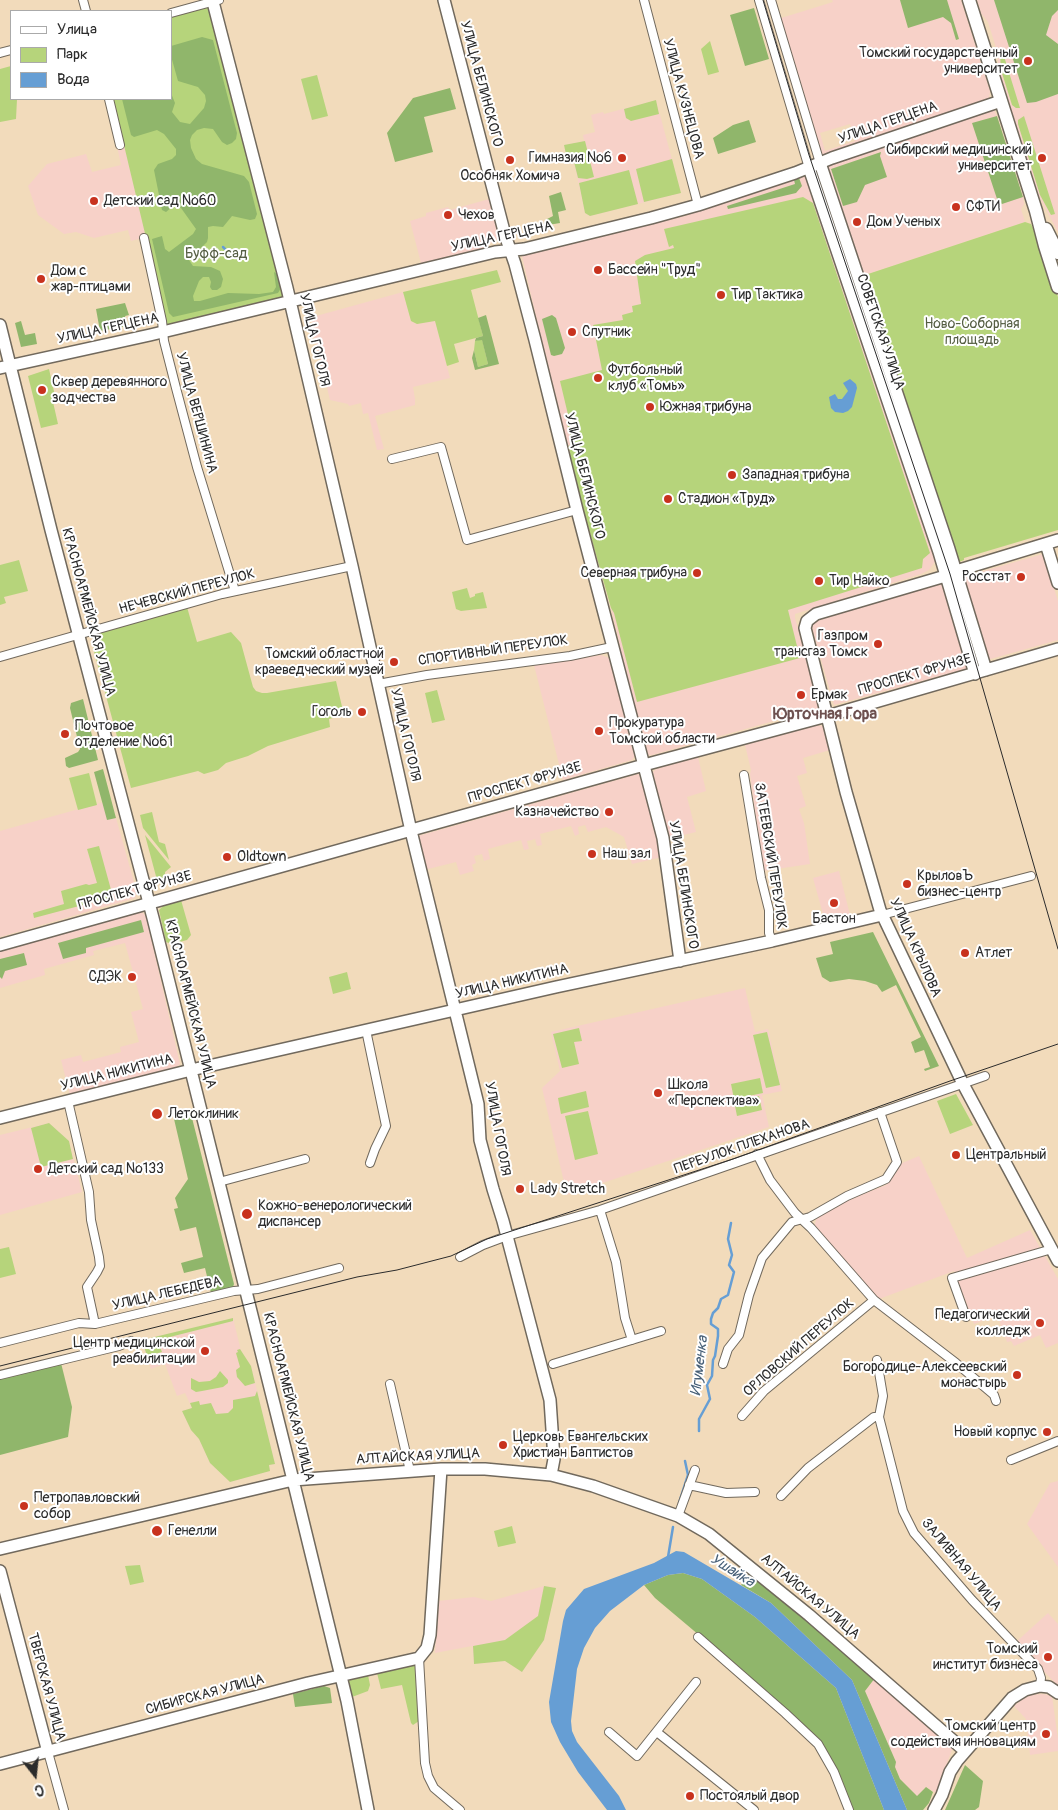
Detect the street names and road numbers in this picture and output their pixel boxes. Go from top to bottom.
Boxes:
street label: УЛИЦА БЕЛИНСКОГО [456,19,506,149]
street label: УЛИЦА КУЗНЕЦОВА [659,37,707,161]
street label: УЛИЦА ГЕРЦЕНА [836,98,940,148]
street label: УЛИЦА ГЕРЦЕНА [450,218,554,256]
street label: СОВЕТСКАЯ УЛИЦА [852,272,908,392]
street label: УЛИЦА ГОГОЛЯ [295,292,333,388]
street label: УЛИЦА ГЕРЦЕНА [56,310,160,348]
street label: УЛИЦА ВЕРШИНИНА [172,351,220,475]
street label: УЛИЦА БЕЛИНСКОГО [560,411,608,541]
street label: КРАСНОАРМЕЙСКАЯ УЛИЦА [57,526,119,698]
street label: НЕЧЕВСКИЙ ПЕРЕУЛОК [117,566,257,618]
street label: СПОРТИВНЫЙ ПЕРЕУЛОК [417,632,569,670]
street label: ПРОСПЕКТ ФРУНЗЕ [857,651,973,699]
street label: УЛИЦА ГОГОЛЯ [386,687,424,783]
street label: ПРОСПЕКТ ФРУНЗЕ [467,759,583,807]
street label: ЗАТЕЕВСКИЙ ПЕРЕУЛОК [750,782,790,930]
street label: УЛИЦА БЕЛИНСКОГО [665,820,701,950]
street label: ПРОСПЕКТ ФРУНЗЕ [76,868,194,914]
street label: УЛИЦА КРЫЛОВА [886,896,944,1000]
street label: КРАСНОАРМЕЙСКАЯ УЛИЦА [161,918,219,1090]
street label: УЛИЦА НИКИТИНА [454,961,570,1003]
street label: УЛИЦА НИКИТИНА [59,1051,175,1095]
street label: УЛИЦА ГОГОЛЯ [480,1081,514,1177]
street label: ПЕРЕУЛОК ПЛЕХАНОВА [672,1116,812,1178]
street label: УЛИЦА ЛЕБЕДЕВА [111,1273,223,1315]
street label: ОРЛОВСКИЙ ПЕРЕУЛОК [740,1295,858,1401]
street label: КРАСНОАРМЕЙСКАЯ УЛИЦА [259,1311,317,1483]
street label: АЛТАЙСКАЯ УЛИЦА [356,1445,480,1469]
street label: ЗАЛИВНАЯ УЛИЦА [917,1515,1005,1615]
street label: АЛТАЙСКАЯ УЛИЦА [757,1551,863,1643]
street label: ТВЕРСКАЯ УЛИЦА [24,1631,68,1743]
street label: СИБИРСКАЯ УЛИЦА [144,1671,266,1719]

